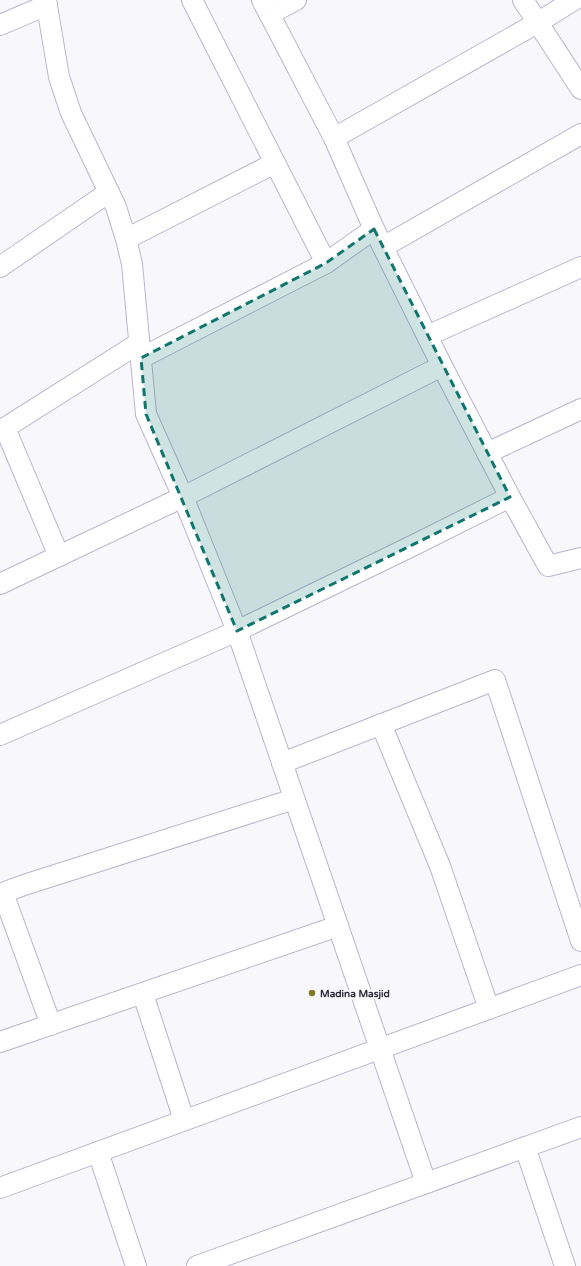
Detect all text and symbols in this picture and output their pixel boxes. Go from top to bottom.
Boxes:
marker: Madina Masjid [307,988,317,998]
place label: Madina Masjid [320,988,390,1000]

